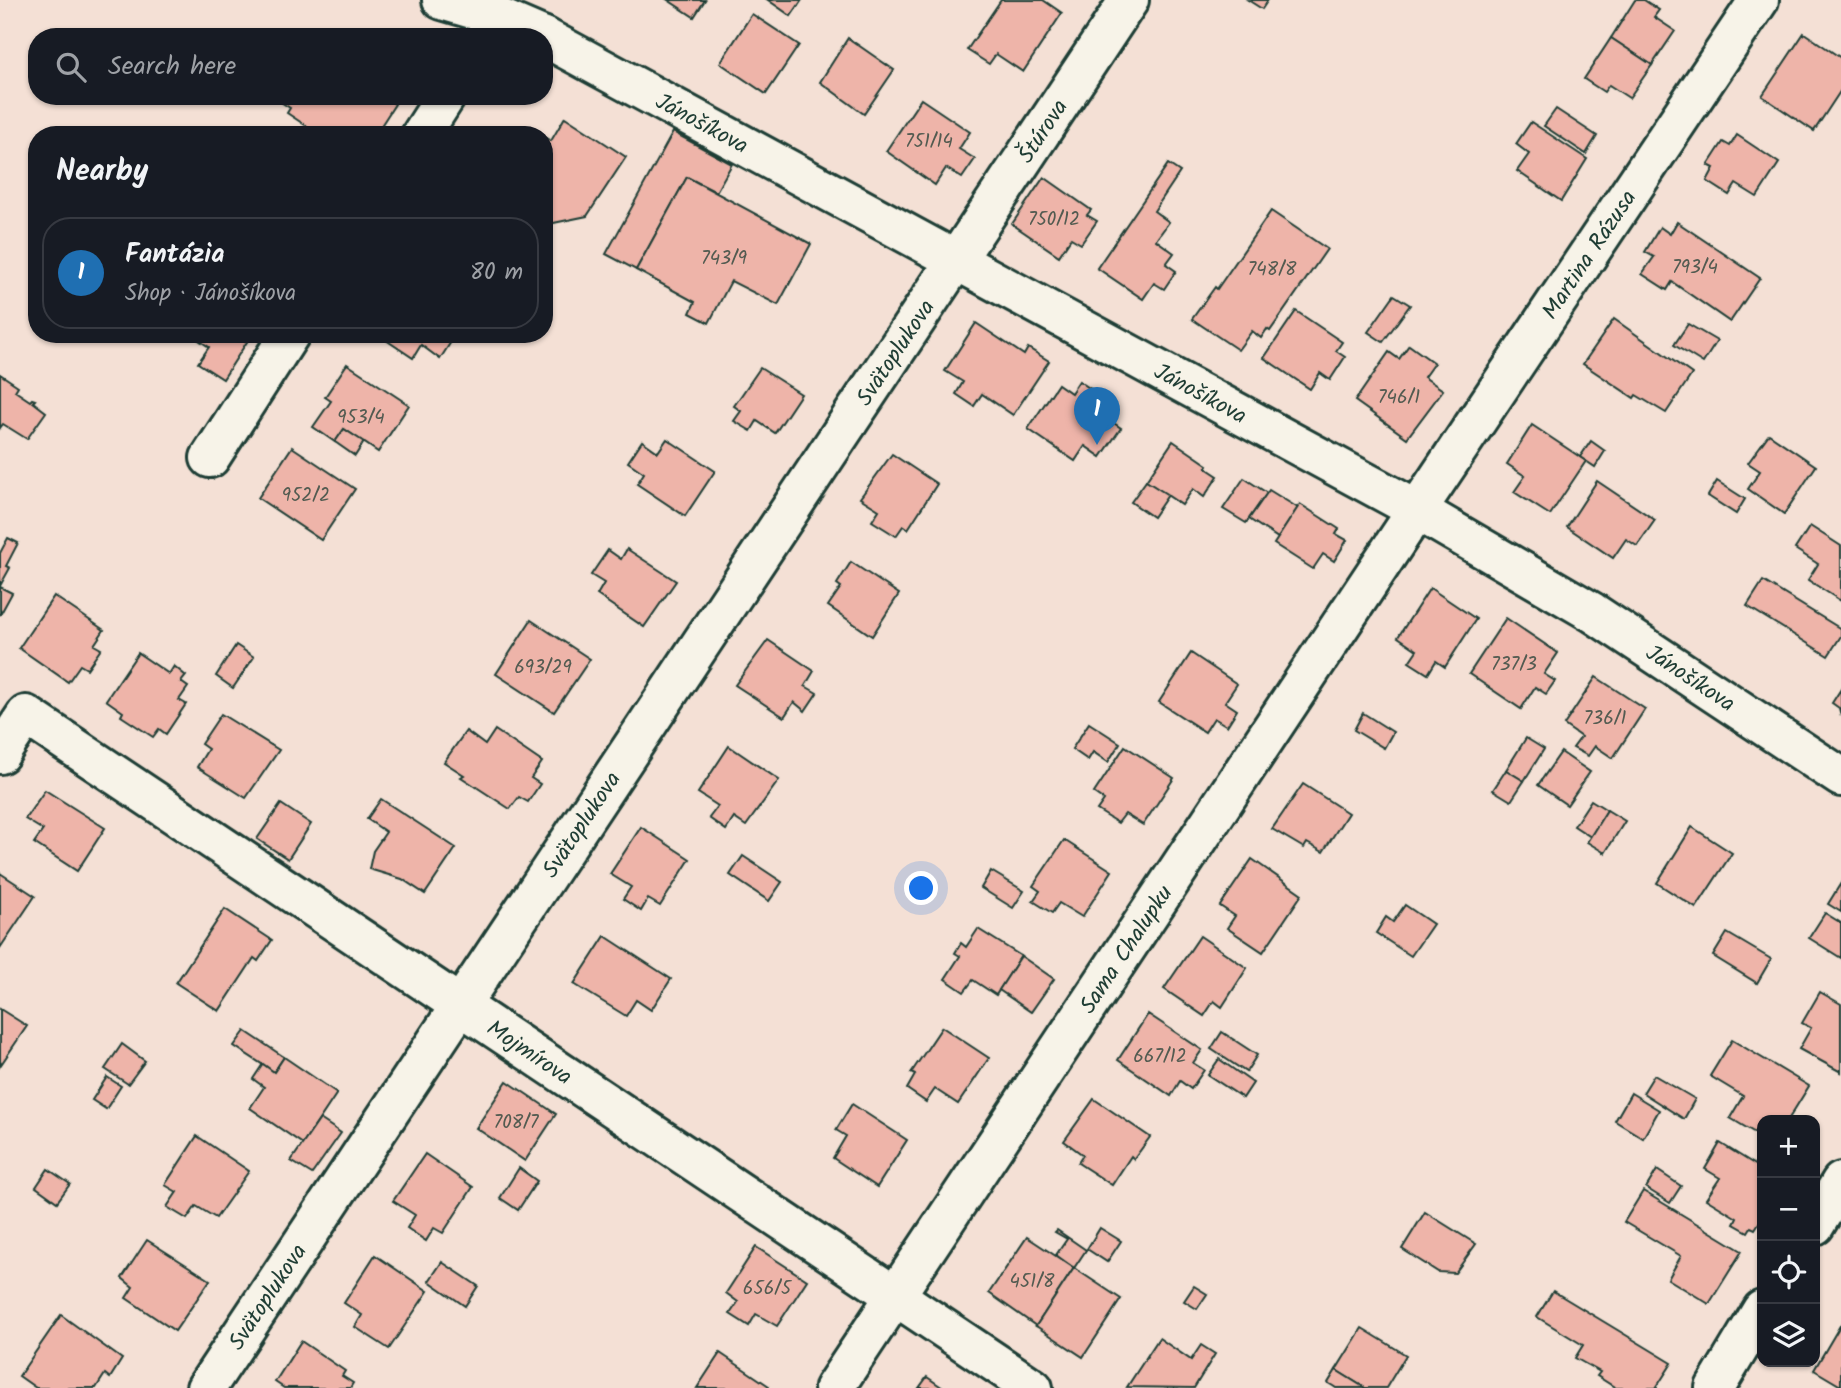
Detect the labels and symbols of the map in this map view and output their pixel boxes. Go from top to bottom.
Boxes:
street label: Jánošíkova [648,85,754,164]
street label: Štúrova [1009,92,1078,171]
house number: 751/14 [905,127,953,157]
street label: Martina Rázusa [1534,183,1647,327]
house number: 750/12 [1028,205,1080,235]
house number: 743/9 [701,244,747,274]
house number: 793/4 [1672,253,1718,283]
house number: 748/8 [1248,255,1297,285]
street label: Svätoplukova [848,293,945,414]
street label: Jánošíkova [1147,355,1253,435]
house number: 746/1 [1378,383,1420,413]
pin: 1 [1074,387,1120,445]
house number: 953/4 [337,403,385,433]
house number: 952/2 [282,481,330,511]
street label: Jánošíkova [1638,636,1742,722]
house number: 737/3 [1491,650,1537,680]
house number: 693/29 [514,653,572,683]
house number: 736/1 [1584,704,1626,734]
street label: Svätoplukova [534,765,631,886]
your location [904,871,938,905]
street label: Sama Chalupku [1071,879,1183,1022]
street label: Mojmírova [479,1012,579,1095]
house number: 667/12 [1133,1042,1187,1072]
house number: 708/7 [493,1108,540,1138]
street label: Svätoplukova [220,1237,317,1358]
house number: 451/8 [1010,1267,1055,1297]
house number: 656/5 [743,1274,793,1304]

